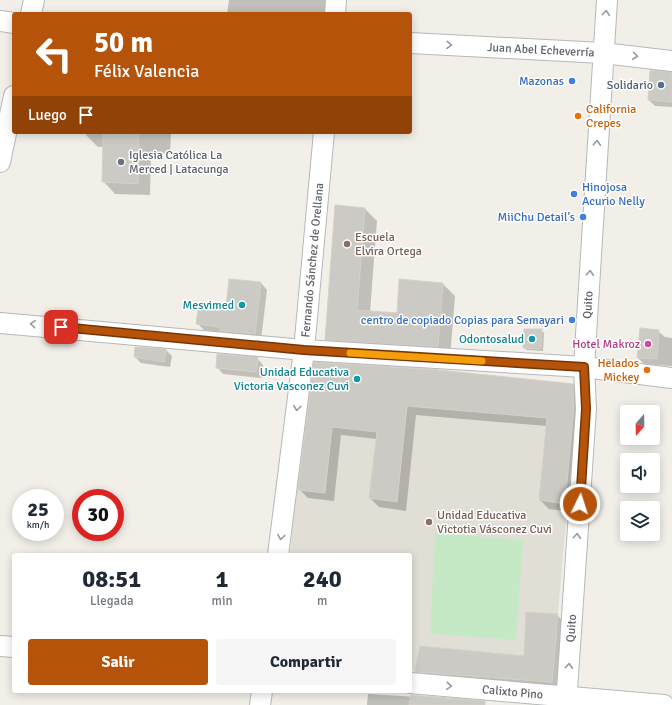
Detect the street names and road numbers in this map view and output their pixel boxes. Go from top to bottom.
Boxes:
street label: Juan Abel Echeverría [487,40,595,61]
street label: Fernando Sánchez de Orellana [298,182,327,338]
street label: Quito [580,290,597,319]
street label: Quito [563,614,580,643]
street label: Calixto Pino [481,682,544,703]

